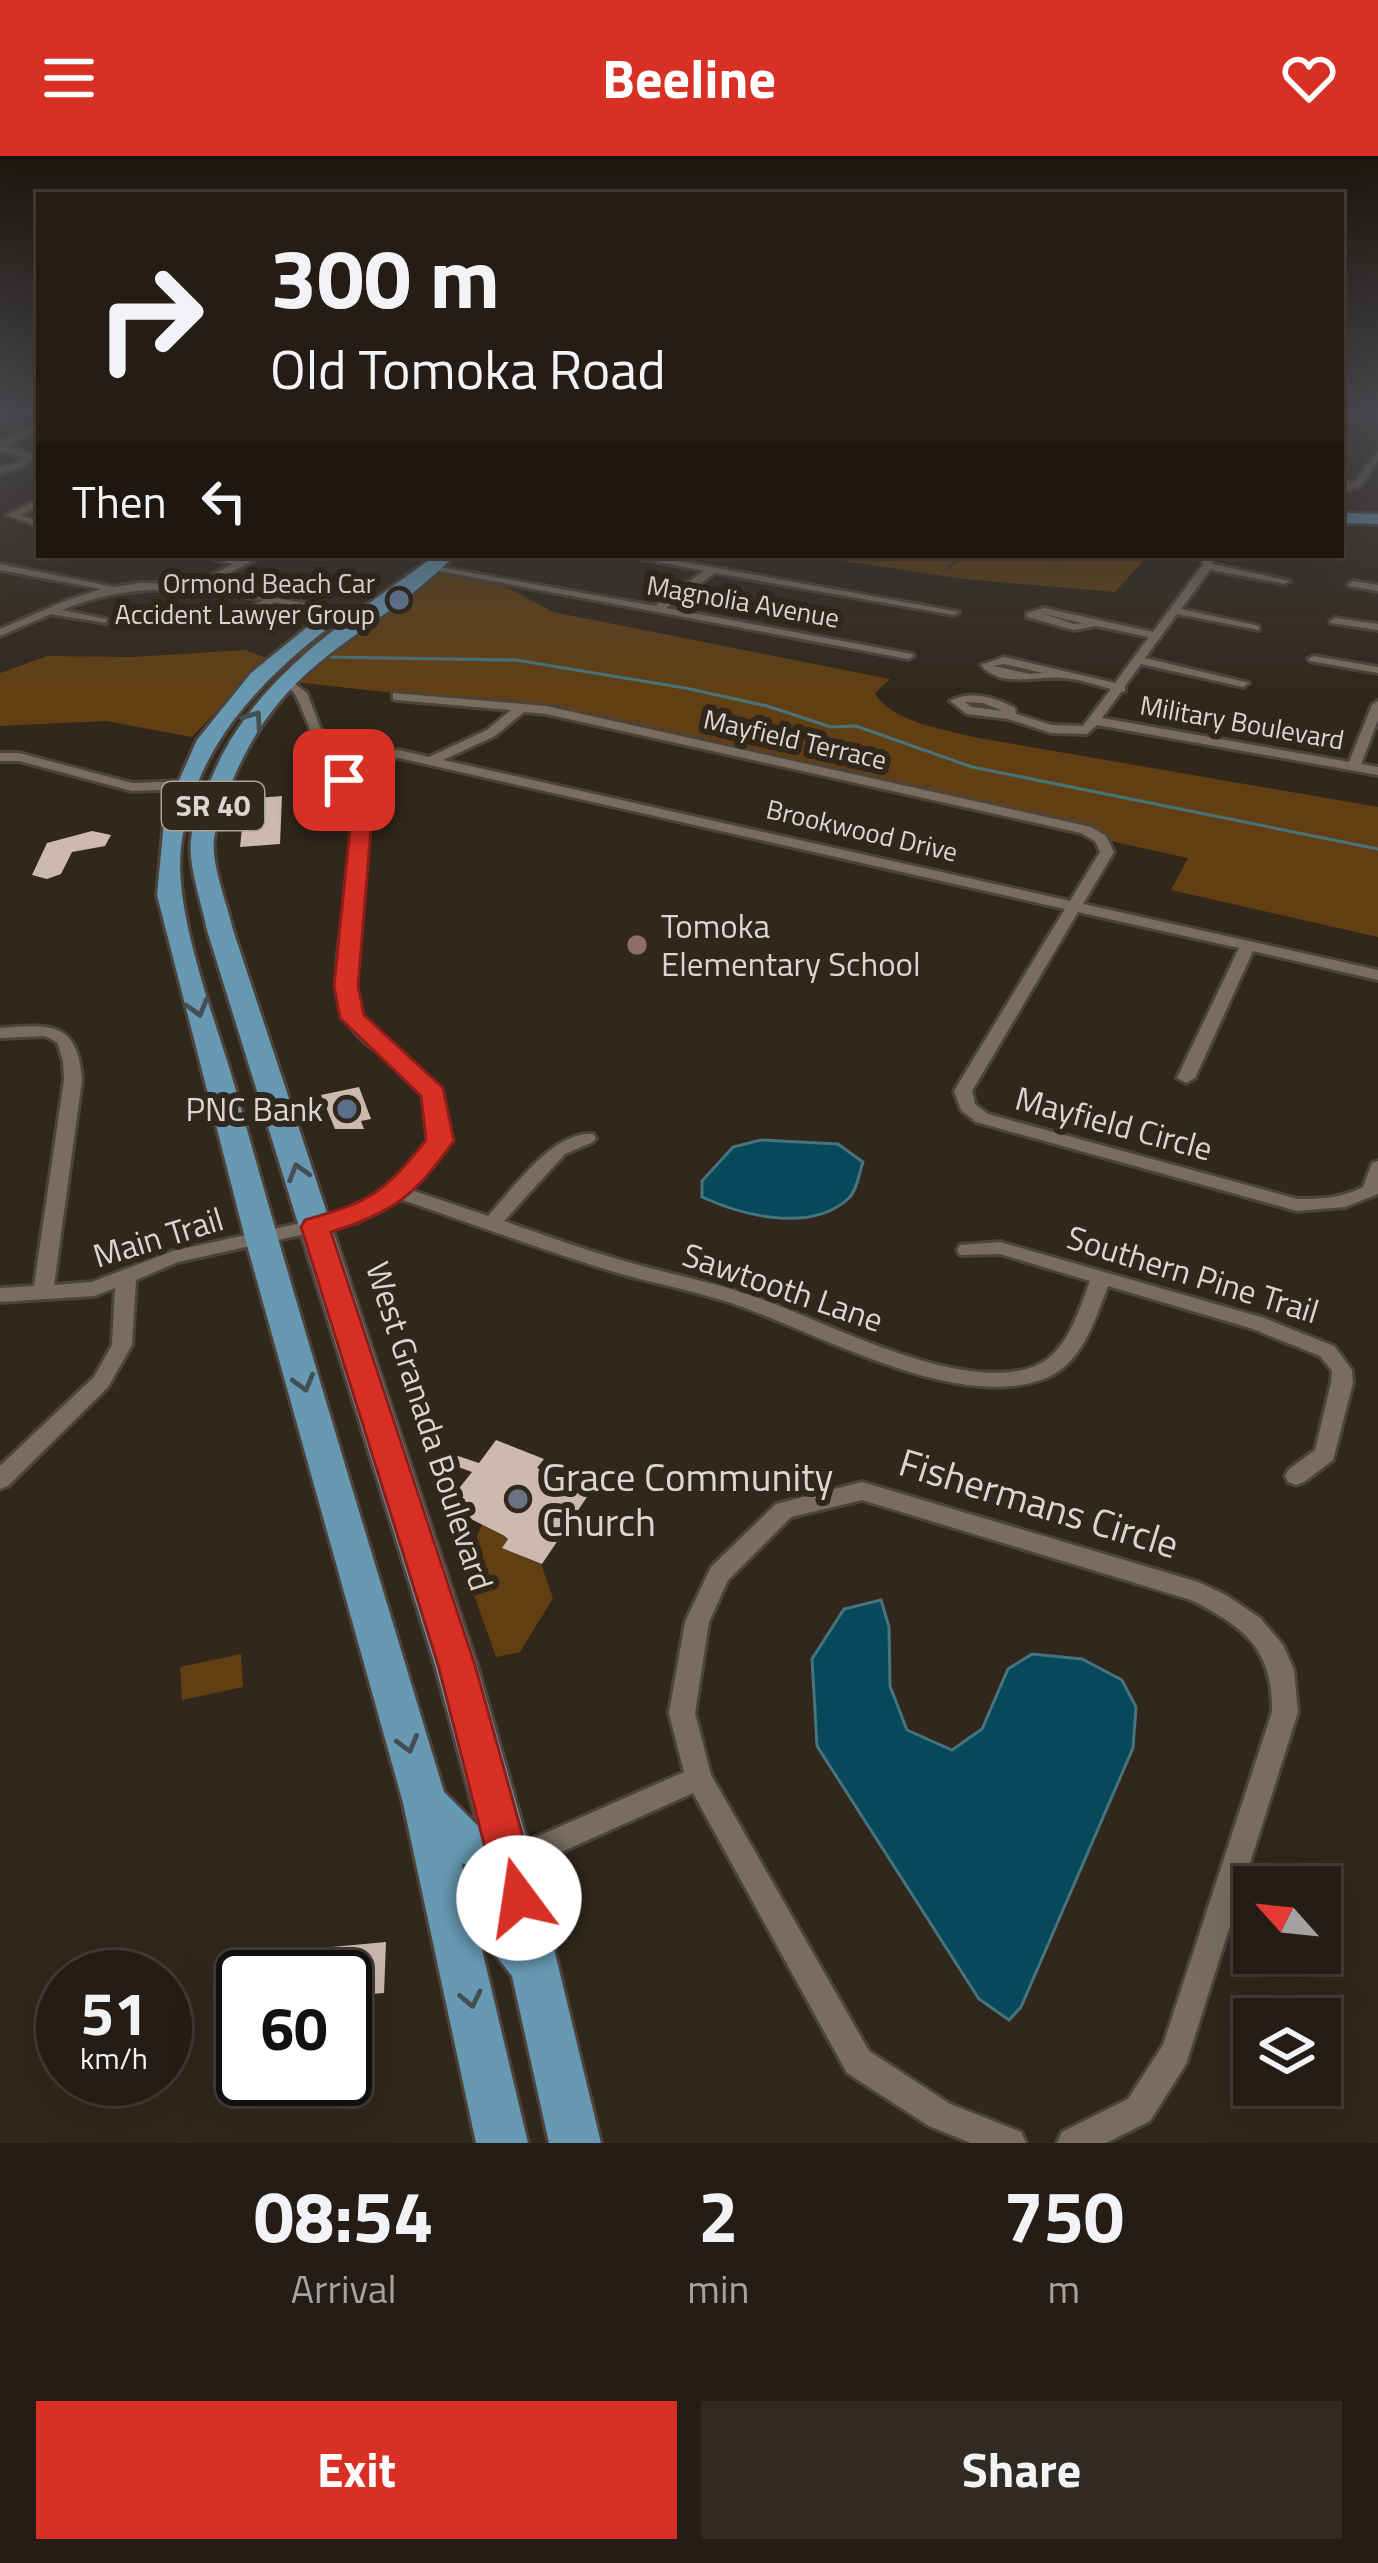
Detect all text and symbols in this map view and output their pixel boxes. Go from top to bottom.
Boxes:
text: Beeline [602,37,776,119]
icon: menu [36,45,102,111]
icon: heart [1276,45,1342,111]
text: 300 m [270,213,500,341]
icon: right [72,240,228,396]
text: Old Tomoka Road [270,328,666,410]
text: Then [72,467,167,535]
icon: left [191,468,257,534]
place label: Ormond Beach Car Accident Lawyer Group [115,562,375,634]
street label: Magnolia Avenue [644,563,843,638]
marker: Ormond Beach Car Accident Lawyer Group [386,587,412,613]
street label: Military Boulevard [1137,683,1348,760]
street label: Mayfield Terrace [700,698,891,780]
one-way arrow [240,710,262,732]
pin [293,729,395,831]
icon: arrive [311,747,377,813]
road number: SR 40 [162,782,264,830]
street label: Brookwood Drive [763,788,962,871]
place label: Tomoka Elementary School [661,901,921,989]
marker: Tomoka Elementary School [624,932,650,958]
one-way arrow [183,997,208,1018]
street label: Mayfield Circle [1010,1073,1218,1173]
place label: PNC Bank [186,1084,323,1134]
marker: PNC Bank [334,1096,360,1122]
one-way arrow [287,1162,312,1183]
street label: Main Trail [87,1194,229,1280]
street label: Southern Pine Trail [1061,1212,1325,1336]
street label: Sawtooth Lane [676,1229,890,1345]
street label: West Granada Boulevard [353,1255,507,1597]
one-way arrow [290,1372,315,1393]
street label: Fishermans Circle [892,1432,1186,1573]
place label: Grace Community Church [542,1447,833,1551]
marker: Grace Community Church [505,1486,531,1512]
one-way arrow [394,1733,419,1754]
position arrow [456,1835,582,1961]
north arrow [1233,1866,1341,1974]
map controls [1233,1866,1341,2106]
speed limit sign: 60 [216,1950,372,2106]
text: 51 [80,1967,148,2058]
one-way arrow [457,1988,482,2008]
button: layers [1233,1998,1341,2106]
text: km/h [80,2035,148,2081]
text: 08:54 [254,2160,434,2270]
text: 2 [698,2160,739,2270]
text: 750 [1003,2160,1124,2270]
text: Arrival [291,2259,397,2318]
text: min [687,2259,749,2318]
text: m [1047,2259,1080,2318]
button: Exit [36,2401,677,2539]
button: Share [701,2401,1342,2539]

